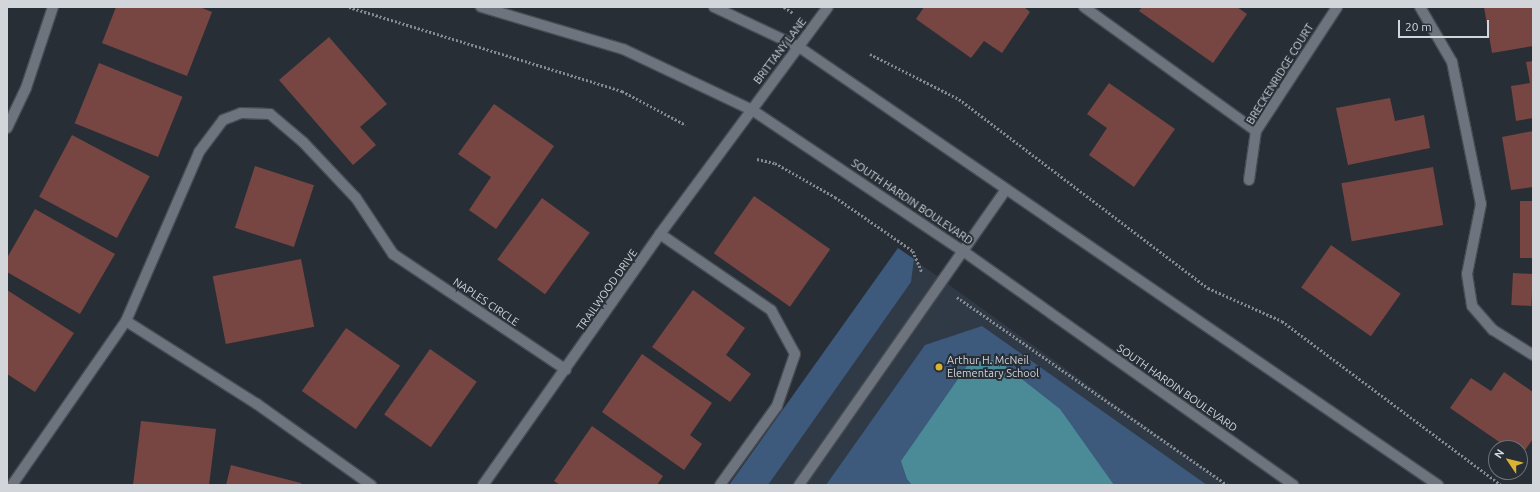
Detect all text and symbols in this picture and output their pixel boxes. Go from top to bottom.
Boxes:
scale bar [1400,12,1491,38]
street label: BRITTANY LANE [751,15,809,87]
text: 20 m [1405,20,1432,33]
street label: BRECKENRIDGE COURT [1244,21,1316,127]
street label: SOUTH HARDIN BOULEVARD [849,156,975,248]
street label: TRAILWOOD DRIVE [574,247,640,333]
street label: NAPLES CIRCLE [451,275,521,329]
street label: SOUTH HARDIN BOULEVARD [1114,341,1240,435]
place label: Arthur H. McNeil Elementary School [947,354,1039,380]
marker: Arthur H. McNeil Elementary School [934,362,944,372]
north arrow [1488,440,1528,480]
text: N [1492,447,1506,460]

